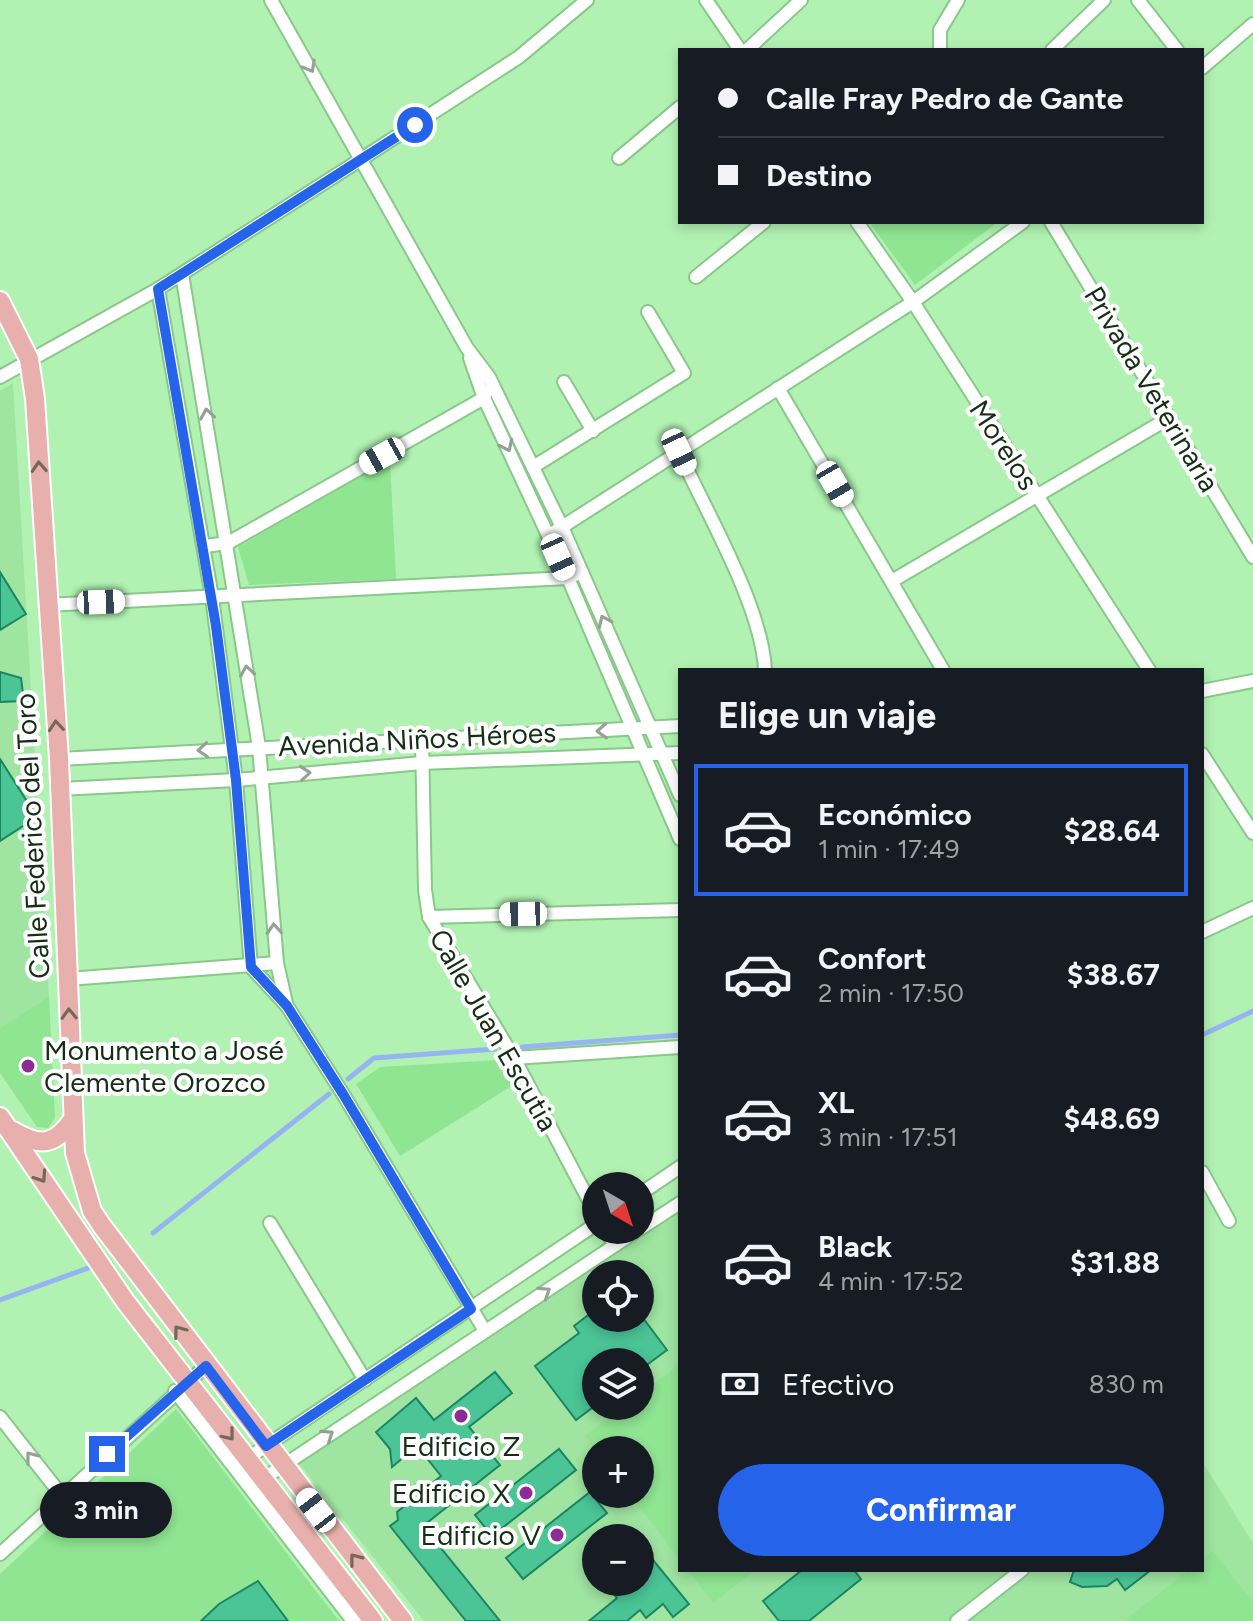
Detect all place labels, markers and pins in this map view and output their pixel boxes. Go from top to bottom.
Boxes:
place label: Monumento a José Clemente Orozco [44,1033,284,1099]
marker: Monumento a José Clemente Orozco [19,1057,37,1075]
marker: Edificio Z [452,1407,470,1425]
place label: Edificio Z [401,1429,521,1463]
place label: Edificio X [392,1476,510,1510]
marker: Edificio X [517,1484,535,1502]
place label: Edificio V [420,1518,542,1552]
marker: Edificio V [548,1526,566,1544]

